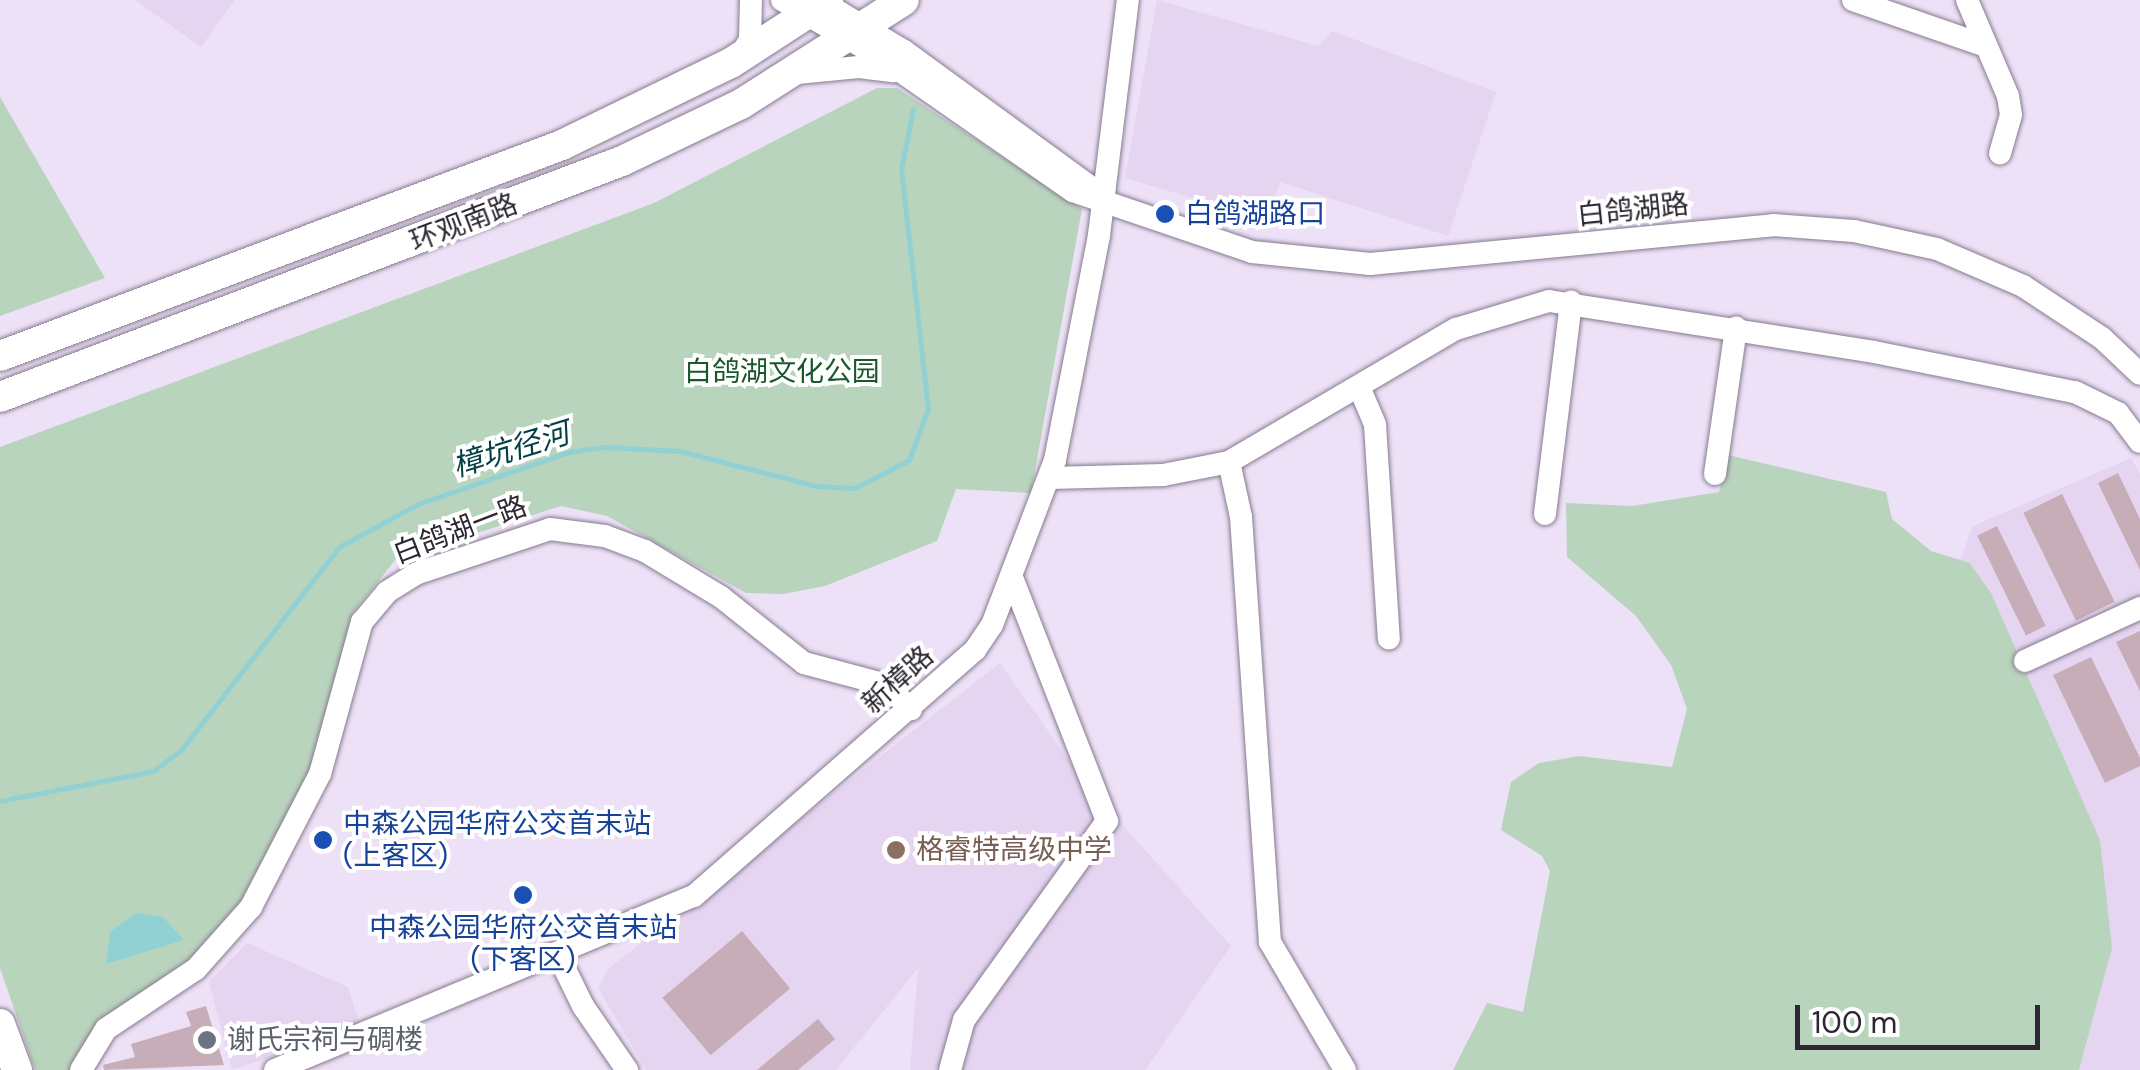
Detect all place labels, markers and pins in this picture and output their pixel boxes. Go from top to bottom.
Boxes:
place label: 白鸽湖路口 [1185,197,1325,231]
marker: 白鸽湖路口 [1154,203,1176,225]
place label: 中森公园华府公交首末站 (上客区) [343,807,651,873]
marker: 中森公园华府公交首末站 (上客区) [312,829,334,851]
place label: 格睿特高级中学 [916,833,1112,867]
marker: 格睿特高级中学 [885,839,907,861]
marker: 中森公园华府公交首末站 (下客区) [512,884,534,906]
place label: 中森公园华府公交首末站 (下客区) [369,911,677,977]
place label: 谢氏宗祠与碉楼 [227,1023,423,1057]
marker: 谢氏宗祠与碉楼 [196,1029,218,1051]

